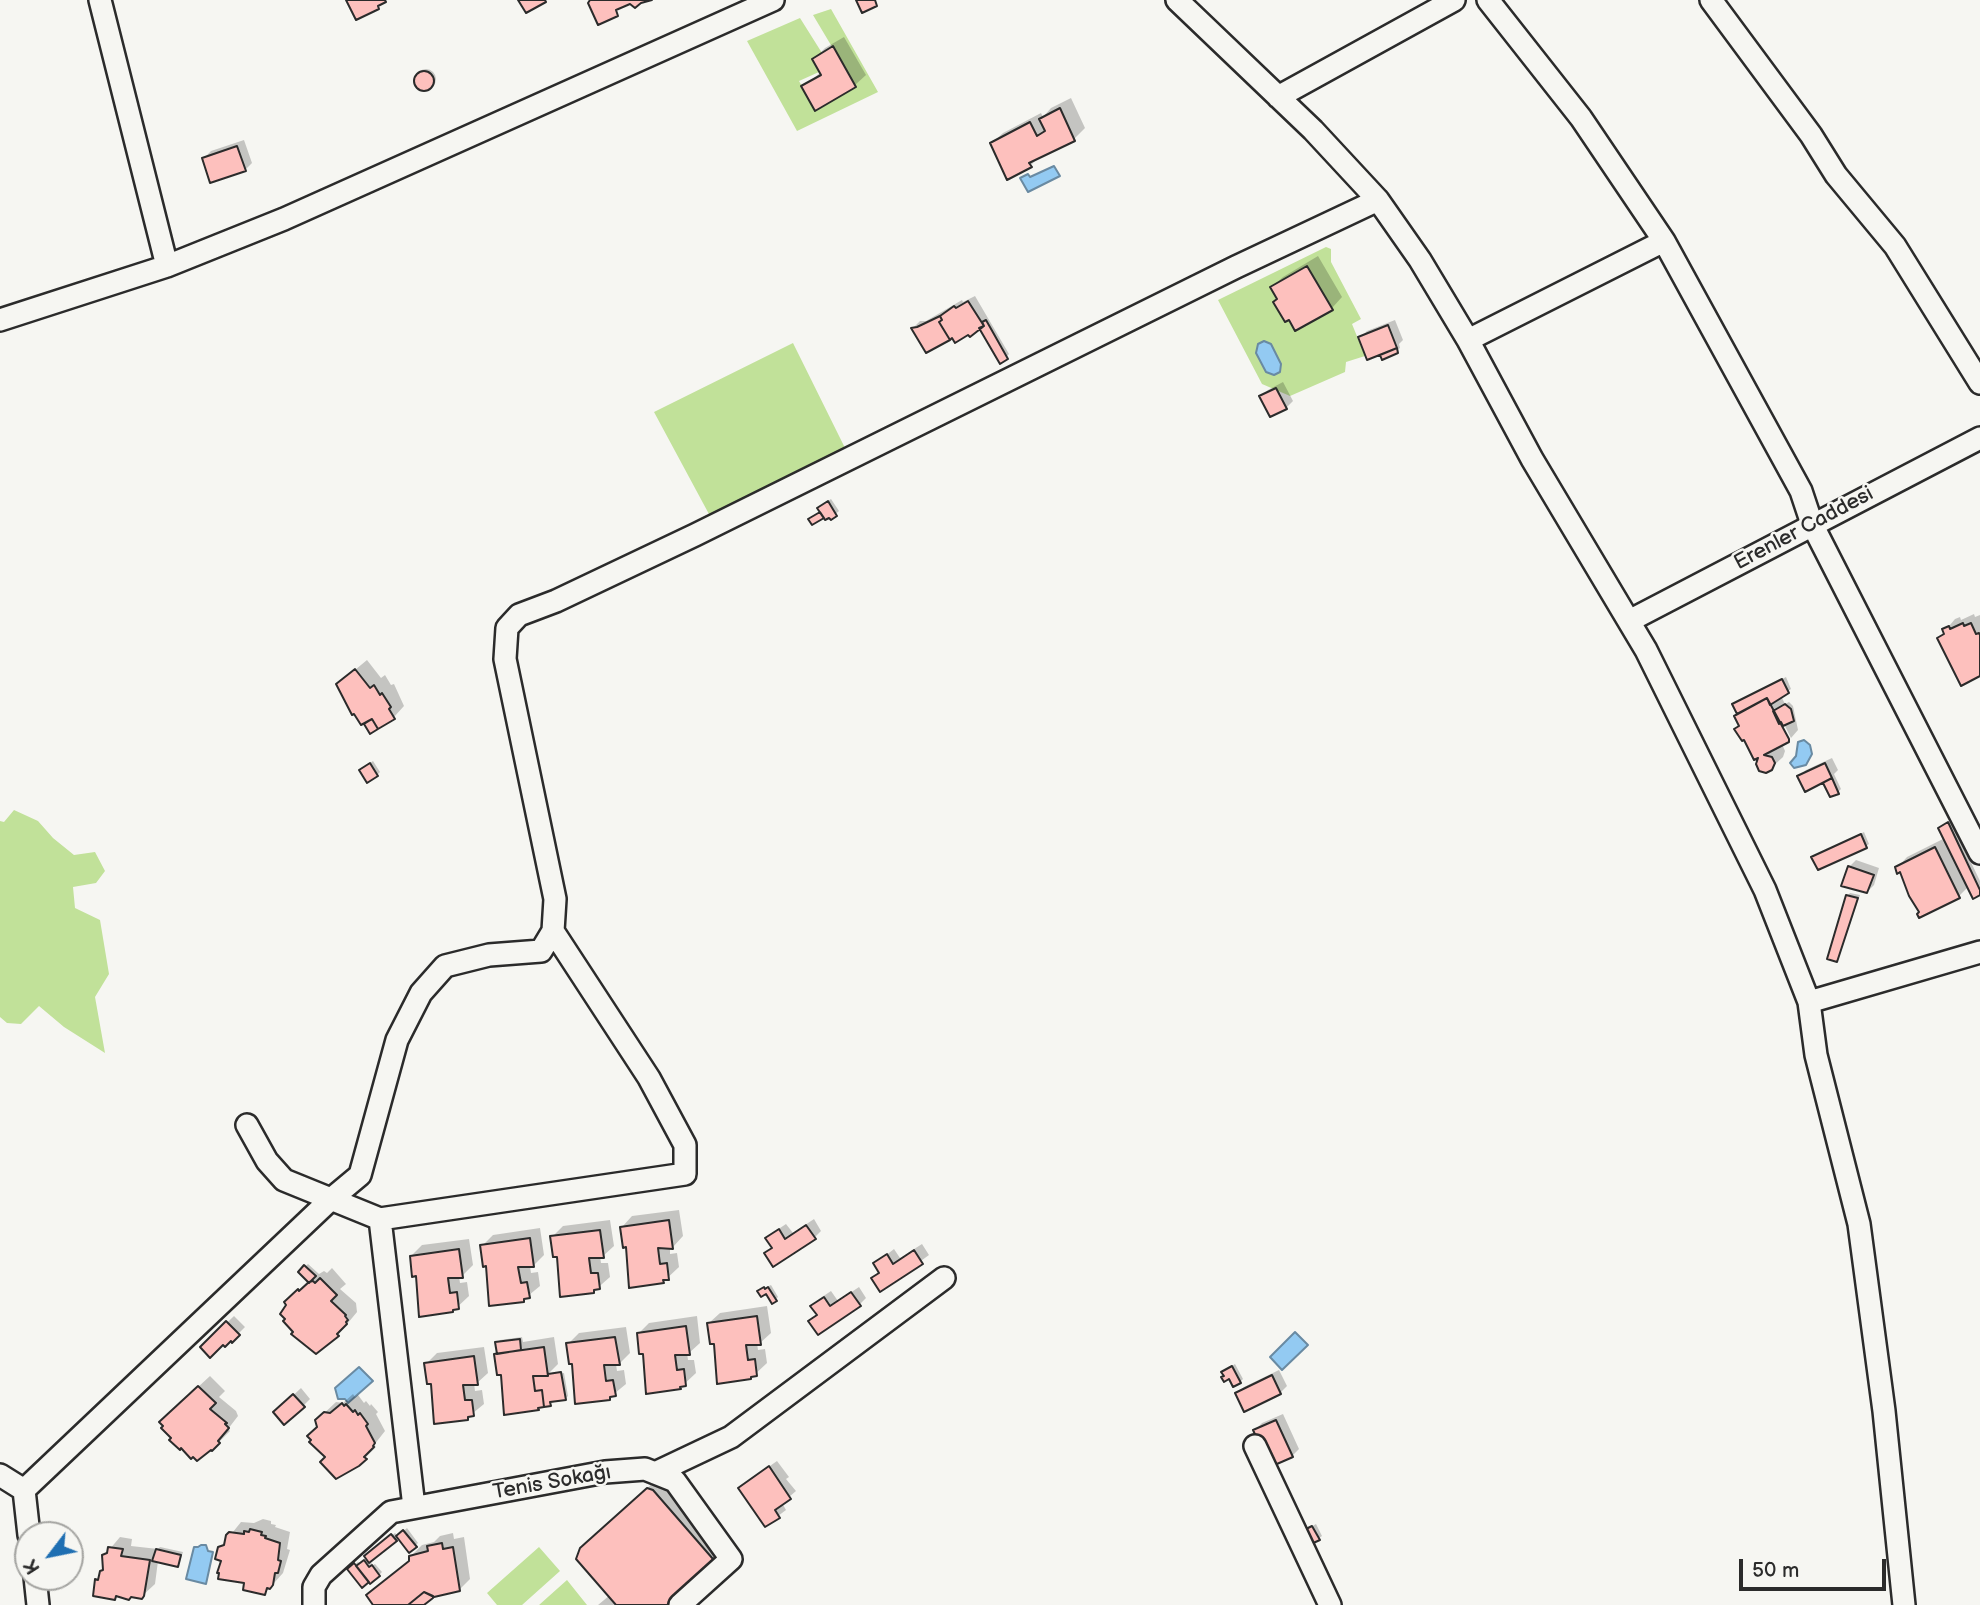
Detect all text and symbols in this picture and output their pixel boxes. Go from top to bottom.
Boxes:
street label: Erenler Caddesi [1730,482,1878,576]
street label: Tenis Sokağı [491,1460,613,1506]
north arrow [14,1521,84,1591]
scale bar [1742,1546,1889,1590]
text: K [19,1555,46,1578]
text: 50 m [1752,1558,1799,1583]

